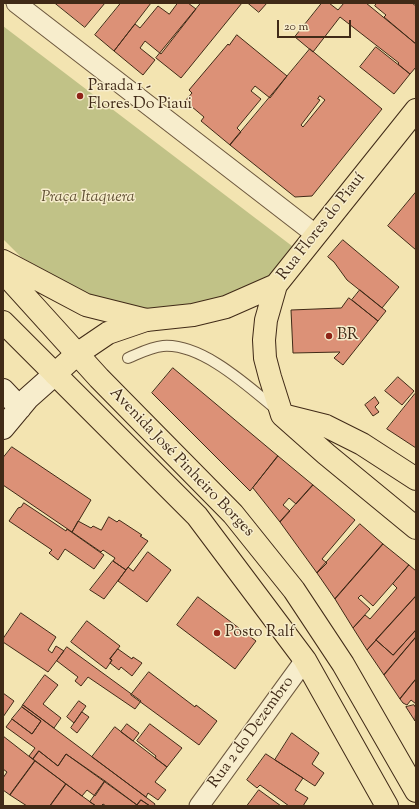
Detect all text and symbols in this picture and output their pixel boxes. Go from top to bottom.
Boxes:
scale bar [279,12,353,38]
text: 20 m [284,18,308,36]
place label: Parada 1 - Flores Do Piaui [88,77,192,115]
marker: Parada 1 - Flores Do Piaui [75,91,85,101]
street label: Rua Flores do Piauí [274,169,370,285]
park label: Praça Itaquera [41,188,135,208]
place label: BR [337,326,359,346]
marker: BR [324,331,334,341]
street label: Avenida José Pinheiro Borges [105,384,257,542]
place label: Posto Ralf [225,623,295,643]
marker: Posto Ralf [212,628,222,638]
street label: Rua 2 do Dezembro [205,673,299,793]

